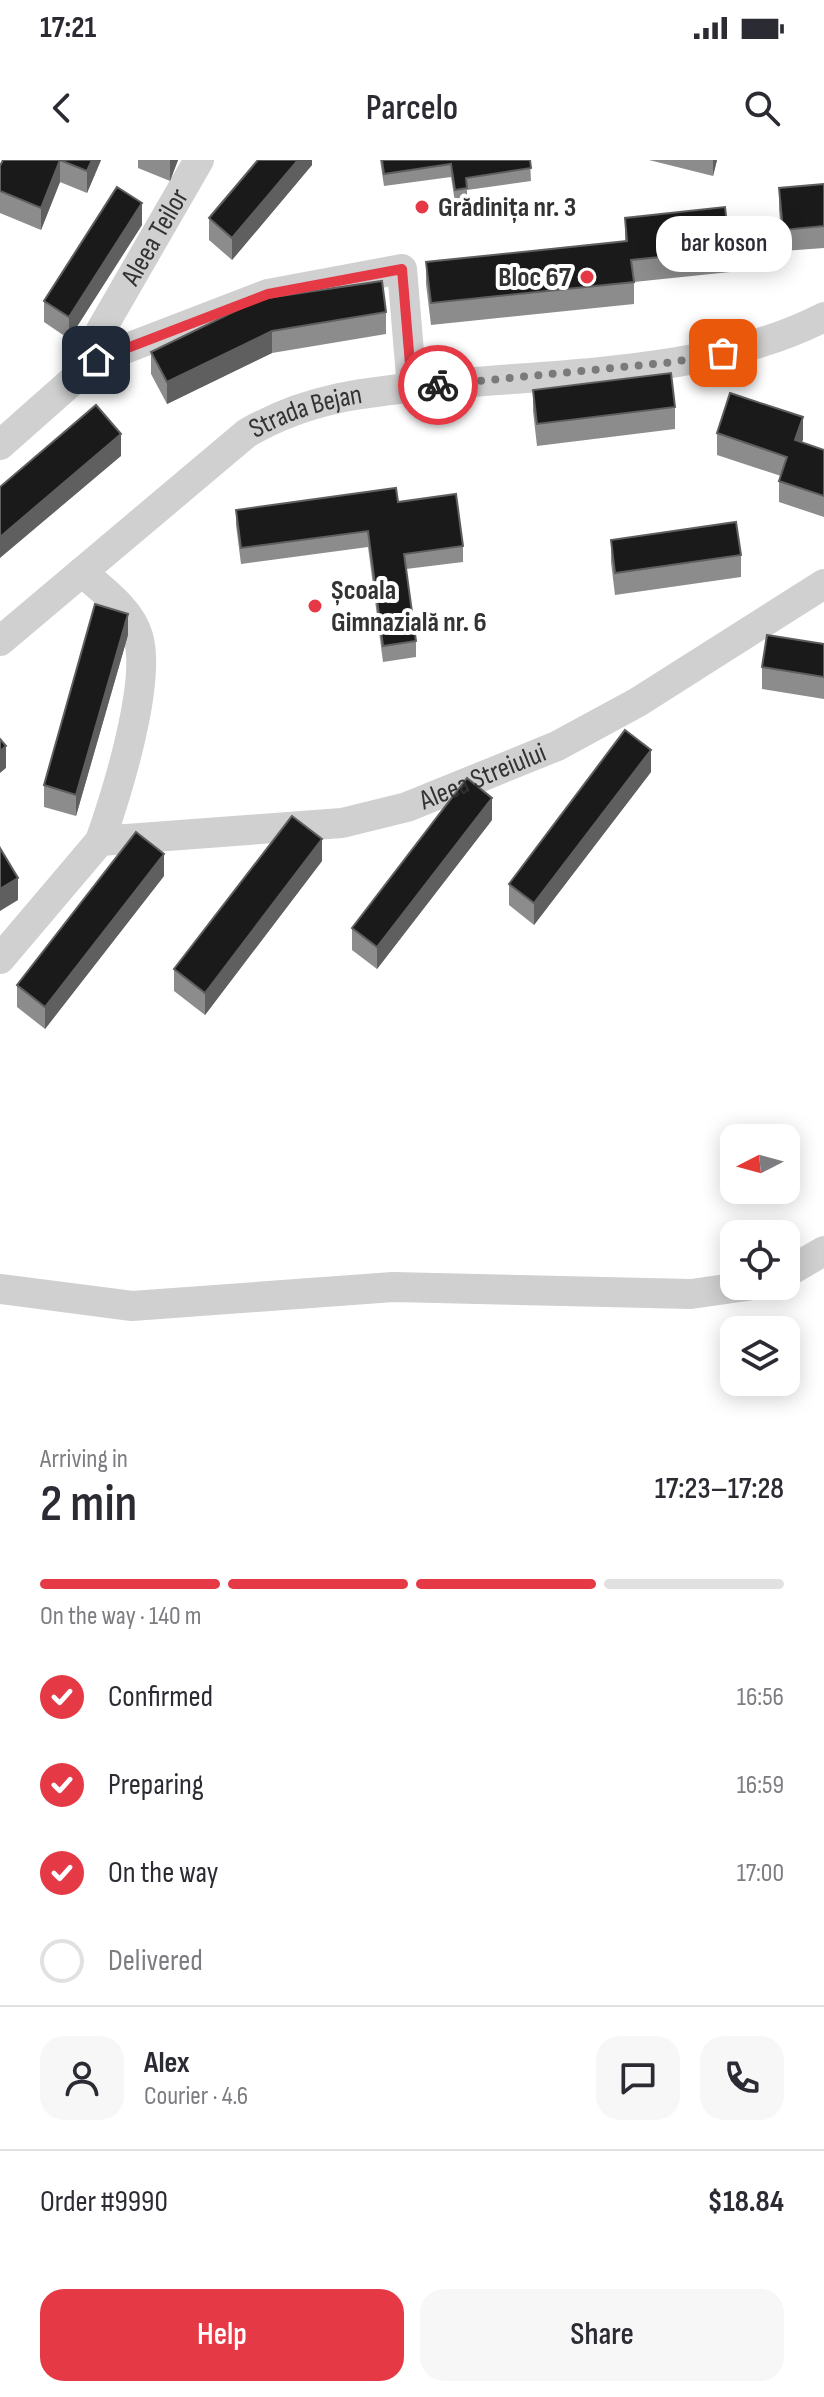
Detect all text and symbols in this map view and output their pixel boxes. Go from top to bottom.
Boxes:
text: 17:21 [40,10,96,46]
icon: back [40,86,84,130]
icon: search [740,86,784,130]
text: Parcelo [366,87,458,130]
street label: Aleea Teilor [113,183,196,292]
place label: Grădinița nr. 3 [438,191,576,224]
marker: Grădinița nr. 3 [413,198,431,216]
callout: bar koson [655,217,791,273]
text: bar koson [681,228,767,259]
place label: Bloc 67 [498,261,572,294]
marker: Bloc 67 [578,268,596,286]
pin [689,319,757,387]
pin [62,326,130,394]
icon: bag [701,331,745,375]
icon: home [74,338,118,382]
courier [398,345,478,425]
icon: bike [416,363,460,407]
street label: Strada Bejan [243,378,364,445]
place label: Școala Gimnazială nr. 6 [331,574,487,639]
marker: Școala Gimnazială nr. 6 [306,597,324,615]
street label: Aleea Streiului [413,736,551,817]
north arrow [720,1124,800,1204]
map controls [720,1124,800,1396]
button: locate [720,1220,800,1300]
button: layers [720,1316,800,1396]
text: Arriving in [40,1444,128,1475]
text: 17:23–17:28 [655,1471,784,1507]
text: 2 min [40,1473,137,1536]
text: On the way · 140 m [40,1601,202,1632]
icon: check [40,1675,84,1719]
text: Confirmed [108,1679,213,1715]
text: 16:56 [737,1682,784,1713]
icon: check [40,1763,84,1807]
text: Preparing [108,1767,204,1803]
text: 16:59 [737,1770,784,1801]
icon: check [40,1851,84,1895]
text: On the way [108,1855,218,1891]
text: 17:00 [737,1858,784,1889]
text: Delivered [108,1943,203,1979]
button: person [40,2036,124,2120]
button: chat [596,2036,680,2120]
button: phone [700,2036,784,2120]
text: Alex [144,2045,190,2081]
text: Courier · 4.6 [144,2081,248,2112]
text: Order #9990 [40,2184,168,2220]
text: $18.84 [708,2184,784,2220]
button: Help [40,2289,404,2381]
button: Share [420,2289,784,2381]

